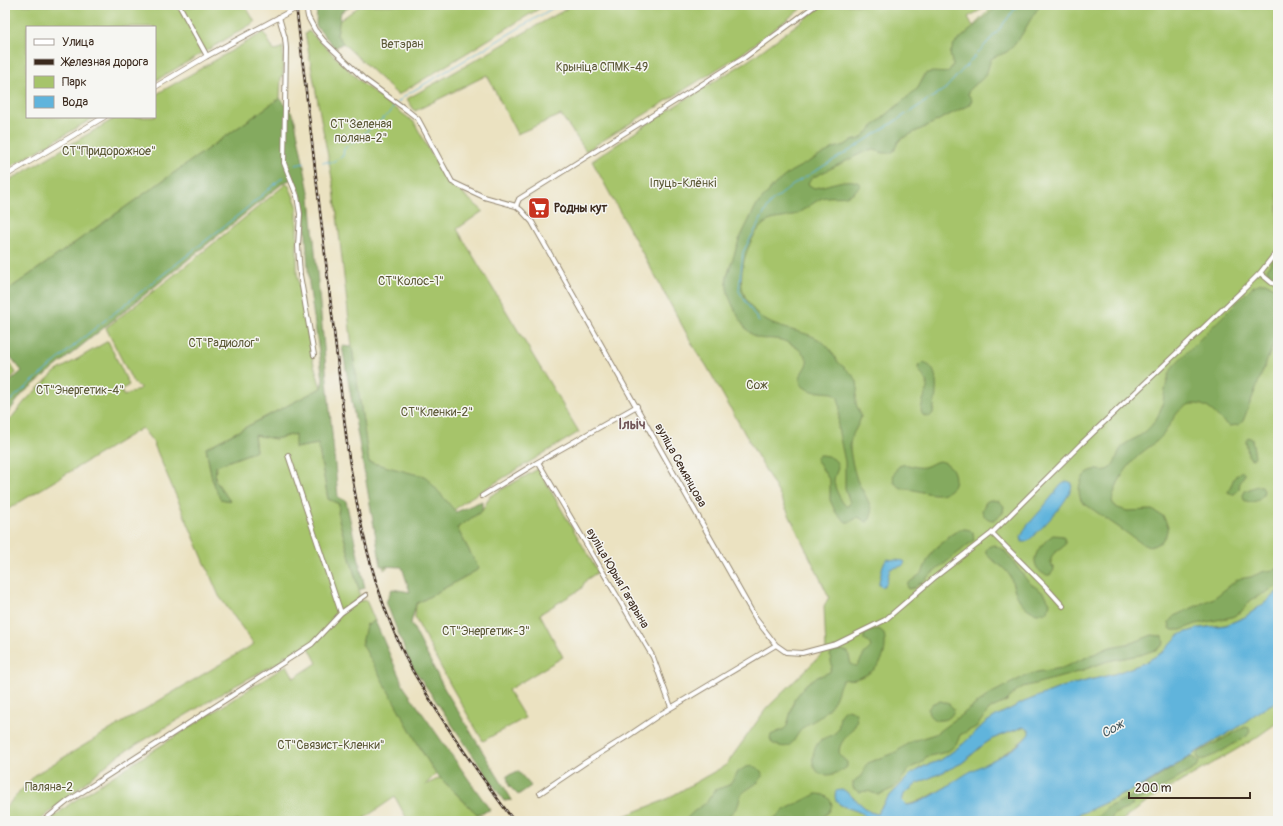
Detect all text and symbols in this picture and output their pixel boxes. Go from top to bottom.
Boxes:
legend [26,26,156,118]
text: Улица [62,35,94,50]
park label: Ветэран [381,37,423,52]
text: Железная дорога [60,55,149,70]
park label: Крыніца СПМК-49 [556,60,648,75]
text: Парк [62,75,87,90]
text: Вода [62,95,88,110]
park label: СТ"Зеленая поляна-2" [330,117,392,146]
park label: СТ"Придорожное" [62,144,156,159]
park label: Іпуць-Клёнкі [650,176,716,191]
supermarket icon: Родны кут [526,195,552,221]
place label: Родны кут [554,201,608,216]
park label: СТ"Колос-1" [378,274,444,289]
park label: СТ"Радиолог" [188,336,260,351]
park label: Сож [746,378,768,393]
park label: СТ"Энергетик-4" [36,383,124,398]
park label: СТ"Кленки-2" [401,405,473,420]
district label: Ільіч [618,416,646,433]
street label: вуліца Семянцова [651,421,710,510]
street label: вуліца Юрыя Гагарына [583,526,653,631]
park label: СТ"Энергетик-3" [442,624,530,639]
water label: Сож [1098,715,1128,742]
park label: СТ"Связист-Кленки" [277,738,385,753]
scale bar [1129,774,1250,800]
park label: Паляна-2 [25,780,73,795]
text: 200 m [1135,781,1172,796]

